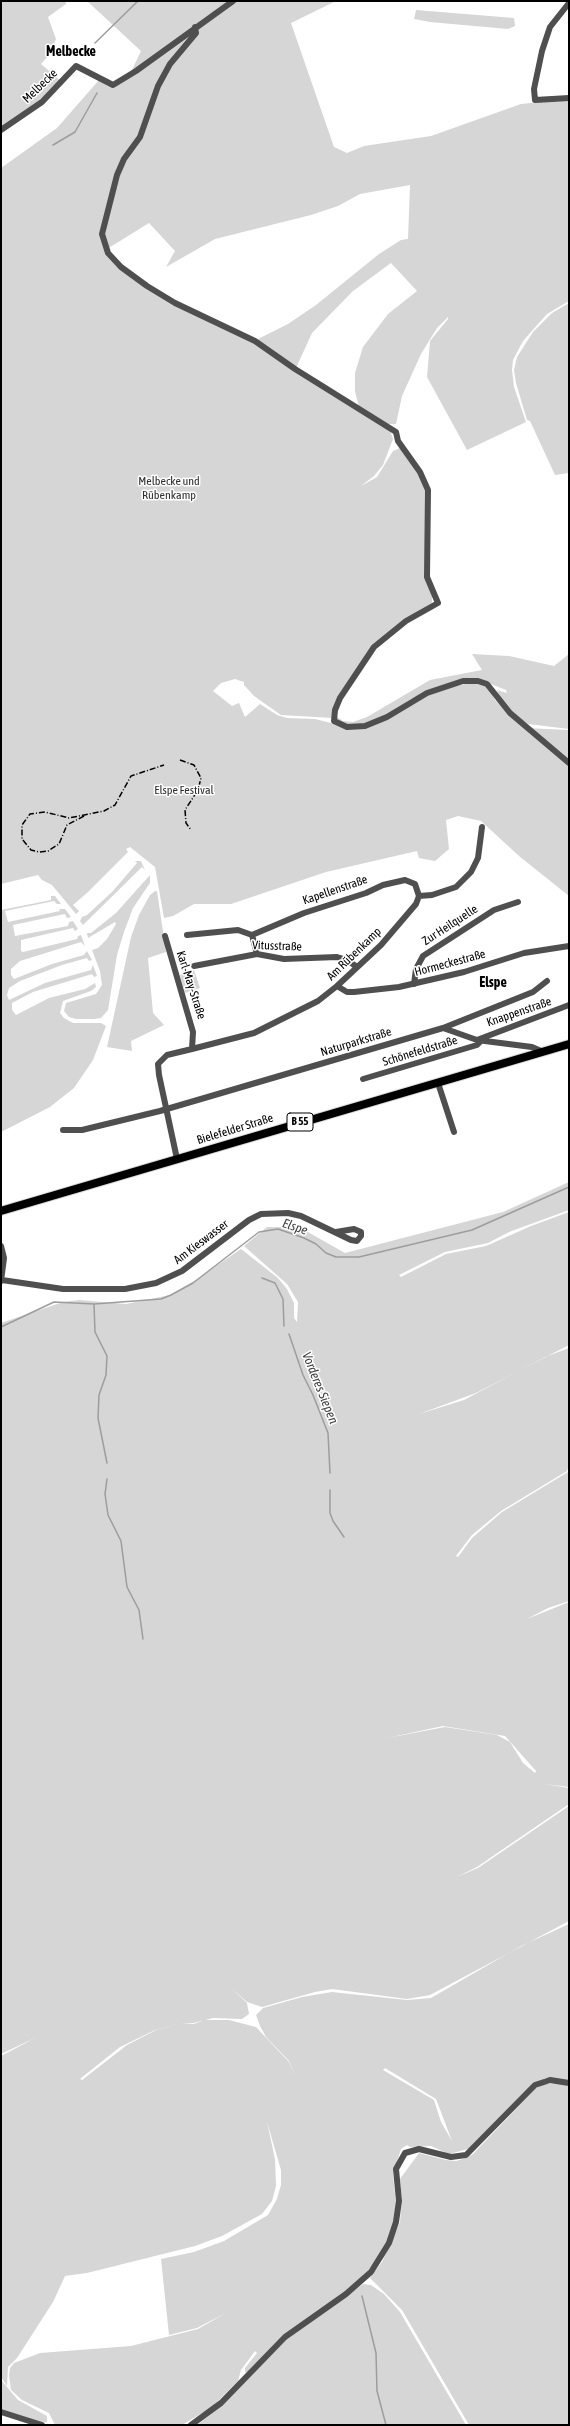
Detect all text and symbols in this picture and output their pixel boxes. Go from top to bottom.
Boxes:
district label: Melbecke [46,44,96,60]
street label: Melbecke [20,66,60,106]
park label: Melbecke und Rübenkamp [138,474,200,502]
park label: Elspe Festival [154,783,214,797]
street label: Kapellenstraße [301,872,369,908]
street label: Zur Heilquelle [420,902,480,948]
street label: Am Rübenkamp [324,924,384,984]
street label: Vitusstraße [252,938,302,954]
street label: Hormeckestraße [413,947,487,979]
street label: Karl-May-Straße [173,949,209,1021]
district label: Elspe [479,975,507,991]
street label: Knappenstraße [485,994,553,1030]
street label: Naturparkstraße [319,1024,393,1060]
street label: Schönefeldstraße [381,1033,459,1069]
street label: Bielefelder Straße [195,1111,275,1147]
road number: B 55 [287,1113,313,1131]
water label: Elspe [280,1215,310,1239]
street label: Am Kieswasser [171,1217,231,1267]
water label: Vorderes Siepen [299,1350,341,1426]

